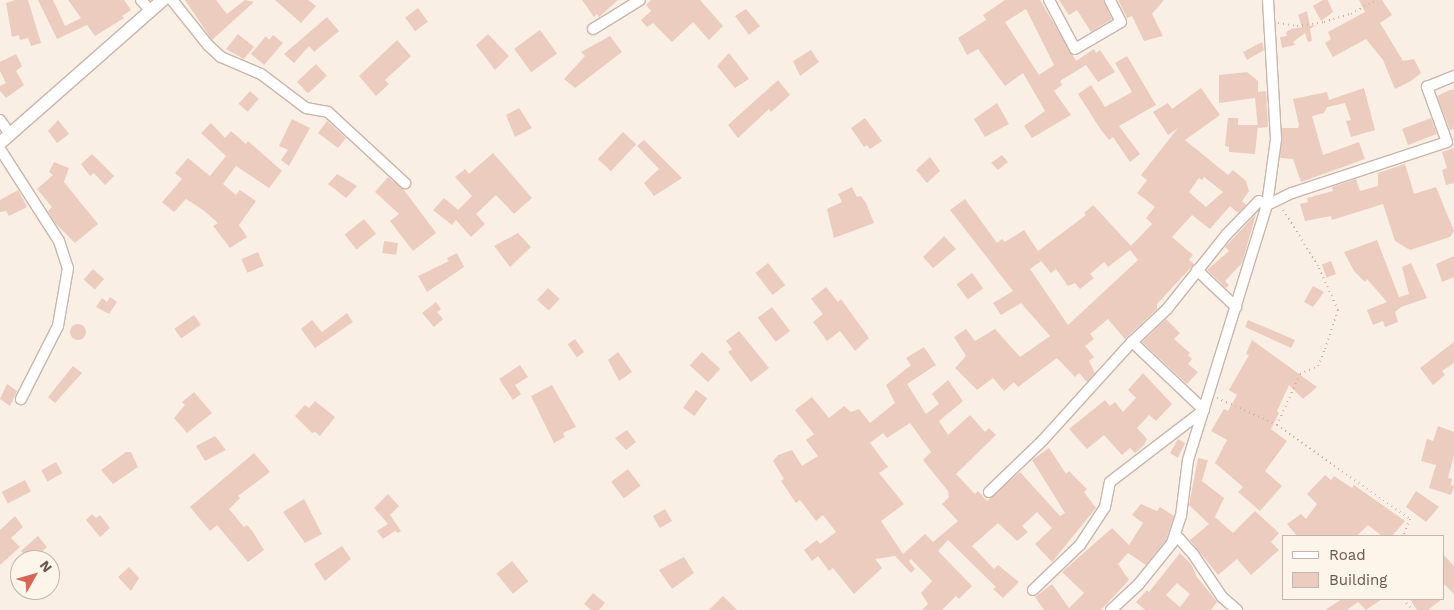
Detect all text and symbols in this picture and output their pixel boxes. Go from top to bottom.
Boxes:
legend [1282,535,1444,600]
text: Road [1329,546,1366,564]
north arrow [10,550,60,600]
text: N [37,557,56,575]
text: Building [1329,571,1387,589]

